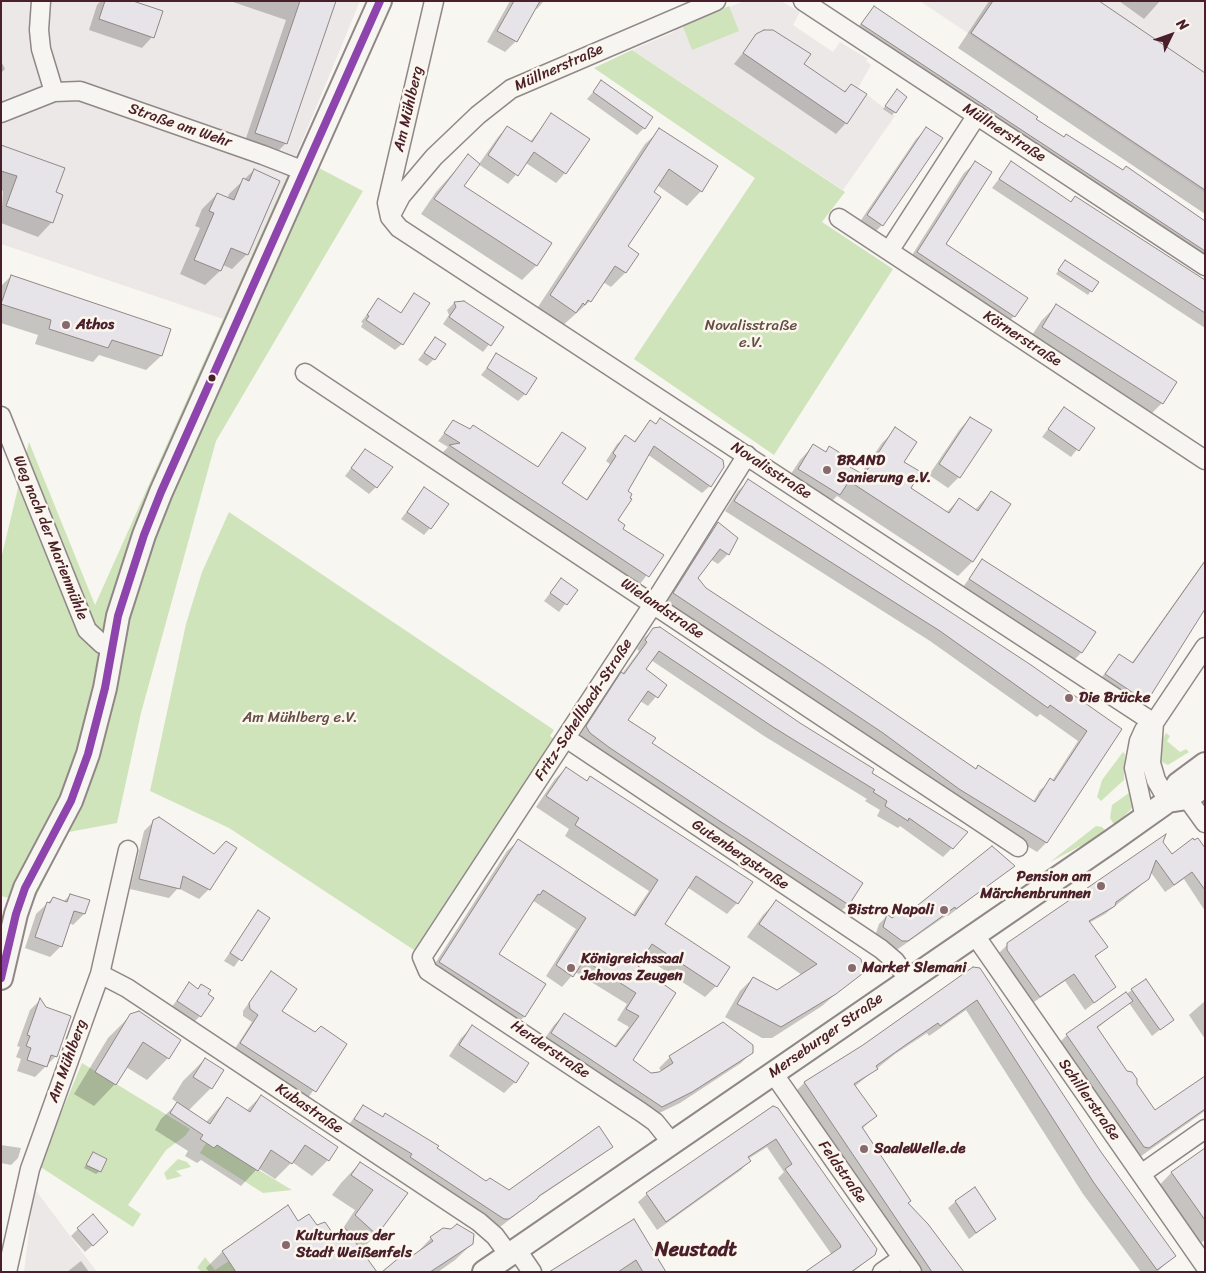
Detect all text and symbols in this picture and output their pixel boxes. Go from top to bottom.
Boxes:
north arrow [1146,10,1196,60]
text: N [1170,13,1195,37]
street label: Müllnerstraße [512,40,606,96]
street label: Am Mühlberg [390,65,428,153]
street label: Straße am Wehr [126,100,234,152]
street label: Müllnerstraße [959,100,1049,166]
street label: Körnerstraße [980,307,1064,371]
place label: Athos [76,316,114,334]
park label: Novalisstraße e.V. [705,317,797,352]
marker: Athos [60,319,72,331]
unlabelled marker [207,373,217,383]
street label: Novalisstraße [727,438,815,504]
place label: BRAND Sanierung e.V. [837,452,931,487]
street label: Weg nach der Marienmühle [9,453,91,623]
marker: BRAND Sanierung e.V. [821,464,833,476]
street label: Wielandstraße [617,575,707,643]
street label: Fritz-Schellbach-Straße [531,636,637,784]
place label: Die Brücke [1079,689,1151,707]
marker: Die Brücke [1063,692,1075,704]
park label: Am Mühlberg e.V. [242,709,358,727]
street label: Gutenbergstraße [688,816,792,894]
place label: Pension am Märchenbrunnen [980,868,1091,903]
marker: Pension am Märchenbrunnen [1095,880,1107,892]
place label: Bistro Napoli [847,901,934,919]
marker: Bistro Napoli [938,904,950,916]
place label: Königreichssaal Jehovas Zeugen [581,950,683,985]
place label: Market Slemani [862,959,966,977]
marker: Königreichssaal Jehovas Zeugen [565,962,577,974]
marker: Market Slemani [846,962,858,974]
street label: Merseburger Straße [765,990,887,1082]
street label: Am Mühlberg [45,1017,91,1105]
street label: Herderstraße [507,1017,593,1083]
street label: Schillerstraße [1054,1056,1124,1144]
street label: Kubastraße [272,1080,346,1138]
street label: Feldstraße [814,1137,870,1207]
place label: SaaleWelle.de [874,1140,965,1158]
marker: SaaleWelle.de [858,1143,870,1155]
place label: Kulturhaus der Stadt Weißenfels [296,1227,412,1262]
marker: Kulturhaus der Stadt Weißenfels [280,1239,292,1251]
district label: Neustadt [655,1239,737,1263]

